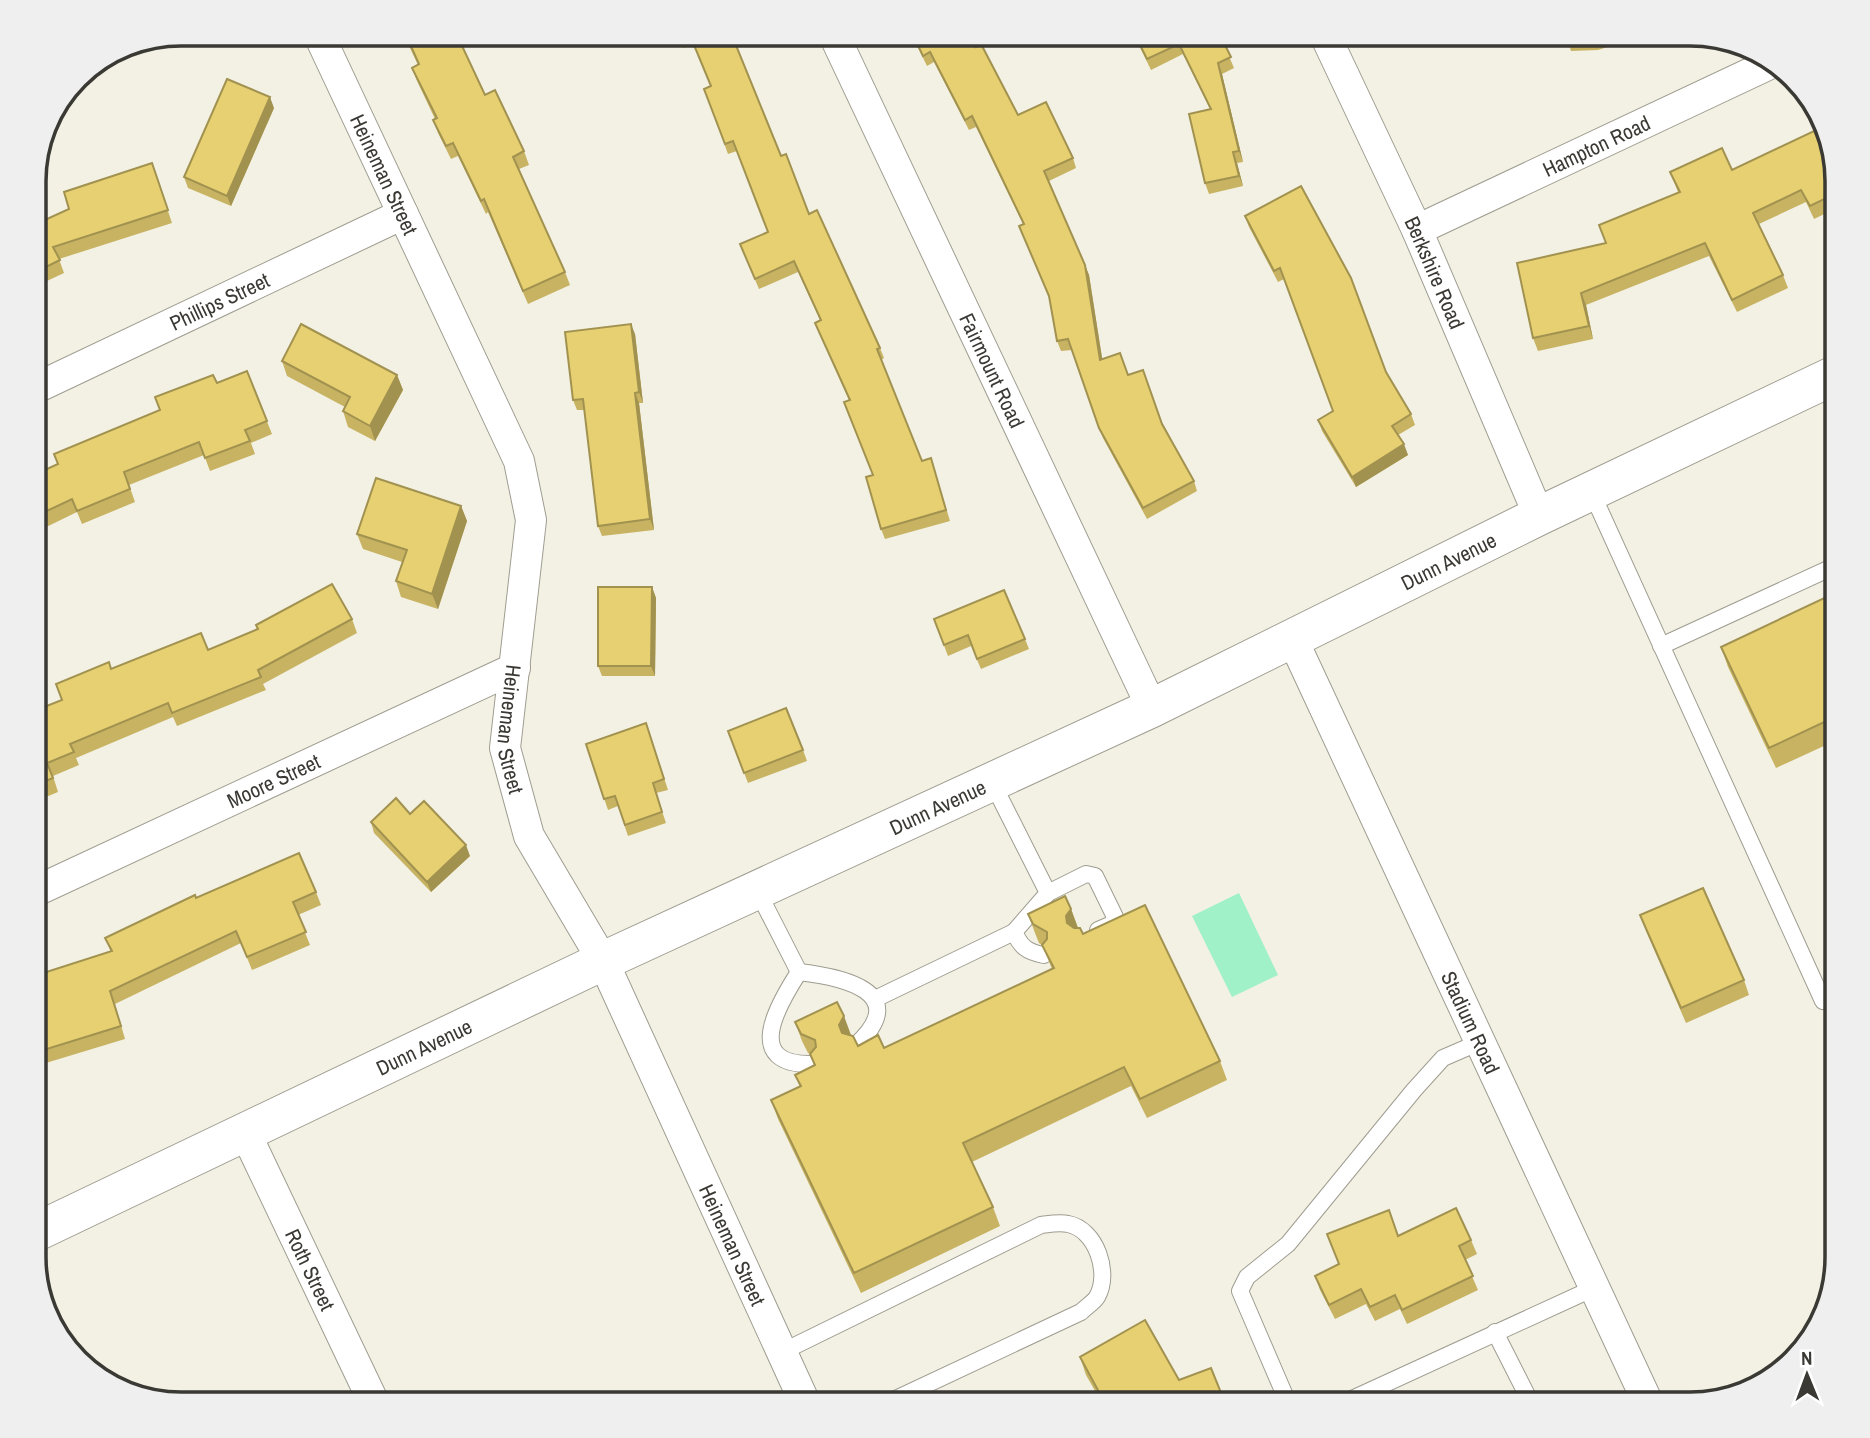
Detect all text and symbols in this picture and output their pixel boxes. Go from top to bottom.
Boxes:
street label: Hampton Road [1538,108,1655,183]
street label: Heineman Street [344,109,425,239]
street label: Berkshire Road [1398,211,1472,333]
street label: Phillips Street [165,265,274,337]
street label: Fairmount Road [953,308,1032,432]
street label: Dunn Avenue [1396,525,1501,597]
street label: Heineman Street [491,663,531,797]
street label: Moore Street [222,746,325,815]
street label: Dunn Avenue [885,772,990,842]
street label: Stadium Road [1435,966,1507,1078]
street label: Dunn Avenue [371,1011,477,1082]
street label: Heineman Street [692,1179,773,1310]
street label: Roth Street [279,1224,342,1315]
north arrow [1772,1340,1842,1410]
text: N [1801,1345,1813,1371]

